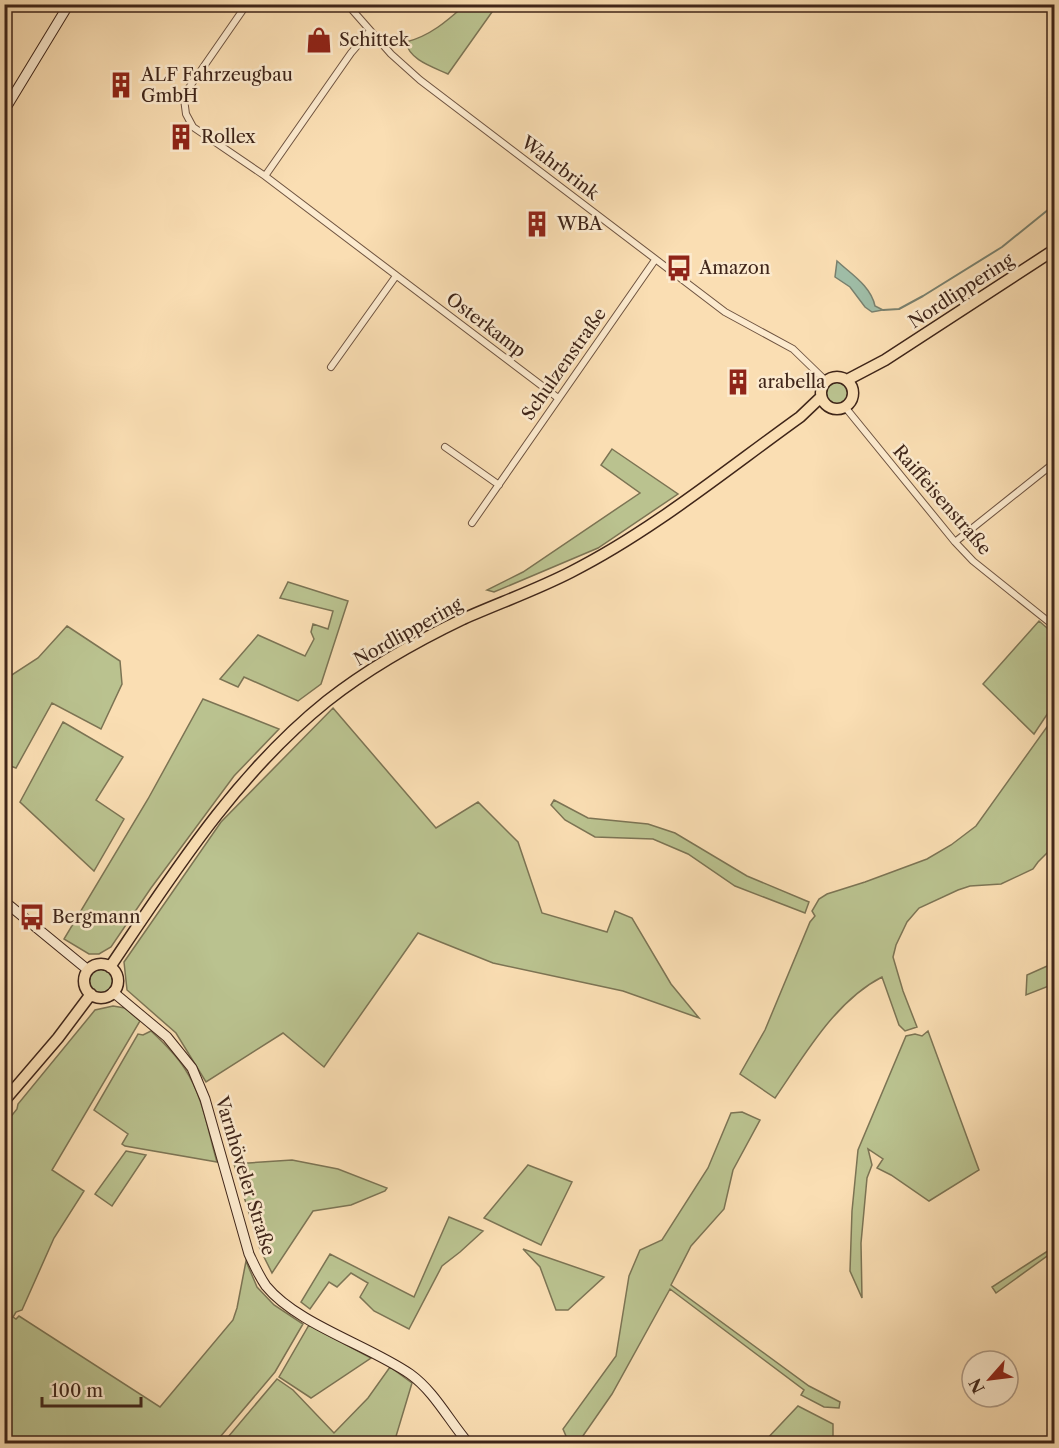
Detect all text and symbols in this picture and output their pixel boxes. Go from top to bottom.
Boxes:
shop icon: Schittek [304,25,334,55]
place label: Schittek [339,29,411,51]
place label: ALF Fahrzeugbau GmbH [140,64,293,107]
building icon: ALF Fahrzeugbau GmbH [106,70,136,100]
building icon: Rollex [166,122,196,152]
place label: Rollex [201,126,256,148]
street label: Wahrbrink [516,131,605,205]
building icon: WBA [522,209,552,239]
place label: WBA [556,213,603,235]
street label: Nordlippering [904,249,1018,333]
bus stop icon: Amazon [664,253,694,283]
place label: Amazon [698,257,770,279]
street label: Osterkamp [442,288,530,362]
street label: Schulzenstraße [517,304,611,424]
building icon: arabella [723,367,753,397]
place label: arabella [758,371,826,393]
street label: Raiffeisenstraße [888,440,996,560]
street label: Nordlippering [350,593,467,671]
bus stop icon: Bergmann [17,902,47,932]
place label: Bergmann [52,906,140,928]
street label: Varnhöveler Straße [210,1093,280,1258]
north arrow [960,1349,1020,1409]
scale bar [42,1370,141,1408]
text: N [965,1375,989,1397]
text: 100 m [51,1380,103,1402]

